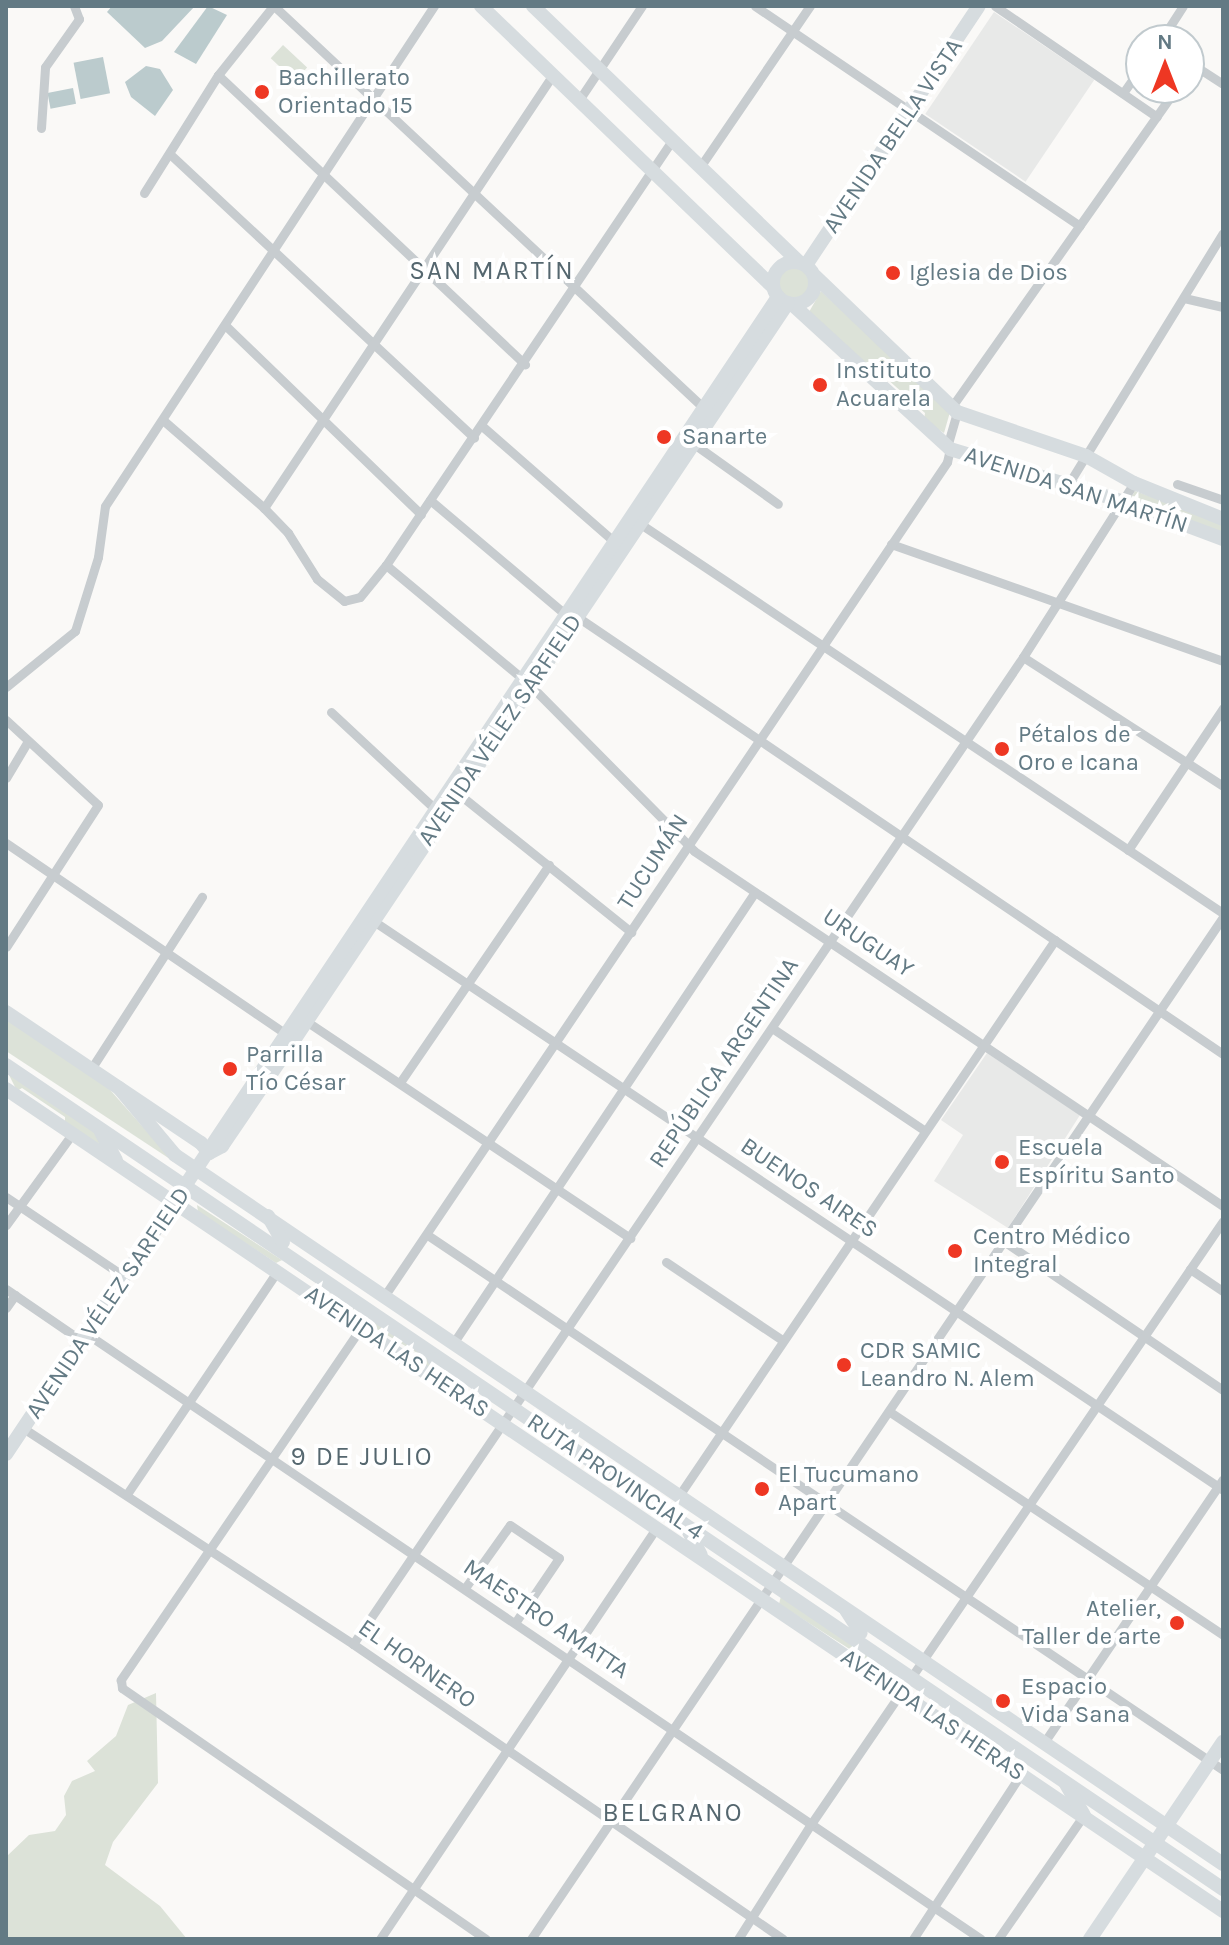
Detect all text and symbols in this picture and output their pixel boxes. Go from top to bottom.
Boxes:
north arrow [1125,24,1205,104]
text: N [1157,29,1173,55]
street label: AVENIDA BELLA VISTA [817,33,969,239]
place label: Bachillerato Orientado 15 [278,64,413,120]
marker: Bachillerato Orientado 15 [253,83,271,101]
district label: SAN MARTÍN [409,255,575,287]
place label: Iglesia de Dios [909,259,1068,287]
marker: Iglesia de Dios [884,264,902,282]
place label: Instituto Acuarela [836,357,932,413]
marker: Instituto Acuarela [811,376,829,394]
place label: Sanarte [682,423,767,451]
marker: Sanarte [653,426,675,448]
street label: AVENIDA SAN MARTÍN [961,440,1191,540]
street label: AVENIDA VÉLEZ SARFIELD [412,609,588,851]
place label: Pétalos de Oro e Icana [1018,721,1139,777]
marker: Pétalos de Oro e Icana [993,740,1011,758]
street label: TUCUMÁN [611,809,695,915]
street label: URUGUAY [817,902,919,984]
street label: REPÚBLICA ARGENTINA [643,953,805,1173]
place label: Parrilla Tío César [246,1041,346,1097]
marker: Parrilla Tío César [221,1060,239,1078]
street label: BUENOS AIRES [735,1131,883,1245]
place label: Escuela Espíritu Santo [1018,1134,1175,1190]
marker: Escuela Espíritu Santo [993,1153,1011,1171]
street label: AVENIDA VÉLEZ SARFIELD [20,1182,196,1424]
place label: Centro Médico Integral [973,1223,1131,1279]
marker: Centro Médico Integral [944,1240,966,1262]
street label: AVENIDA LAS HERAS [299,1280,495,1424]
place label: CDR SAMIC Leandro N. Alem [860,1337,1035,1393]
marker: CDR SAMIC Leandro N. Alem [835,1356,853,1374]
street label: RUTA PROVINCIAL 4 [521,1407,709,1547]
district label: 9 DE JULIO [291,1441,433,1473]
place label: El Tucumano Apart [778,1461,919,1517]
marker: El Tucumano Apart [753,1480,771,1498]
street label: MAESTRO AMATTA [458,1553,634,1685]
place label: Atelier, Taller de arte [1022,1595,1161,1651]
street label: EL HORNERO [353,1613,481,1715]
marker: Atelier, Taller de arte [1168,1614,1186,1632]
street label: AVENIDA LAS HERAS [835,1643,1031,1787]
place label: Espacio Vida Sana [1021,1673,1130,1729]
marker: Espacio Vida Sana [992,1690,1014,1712]
district label: BELGRANO [602,1797,744,1829]

